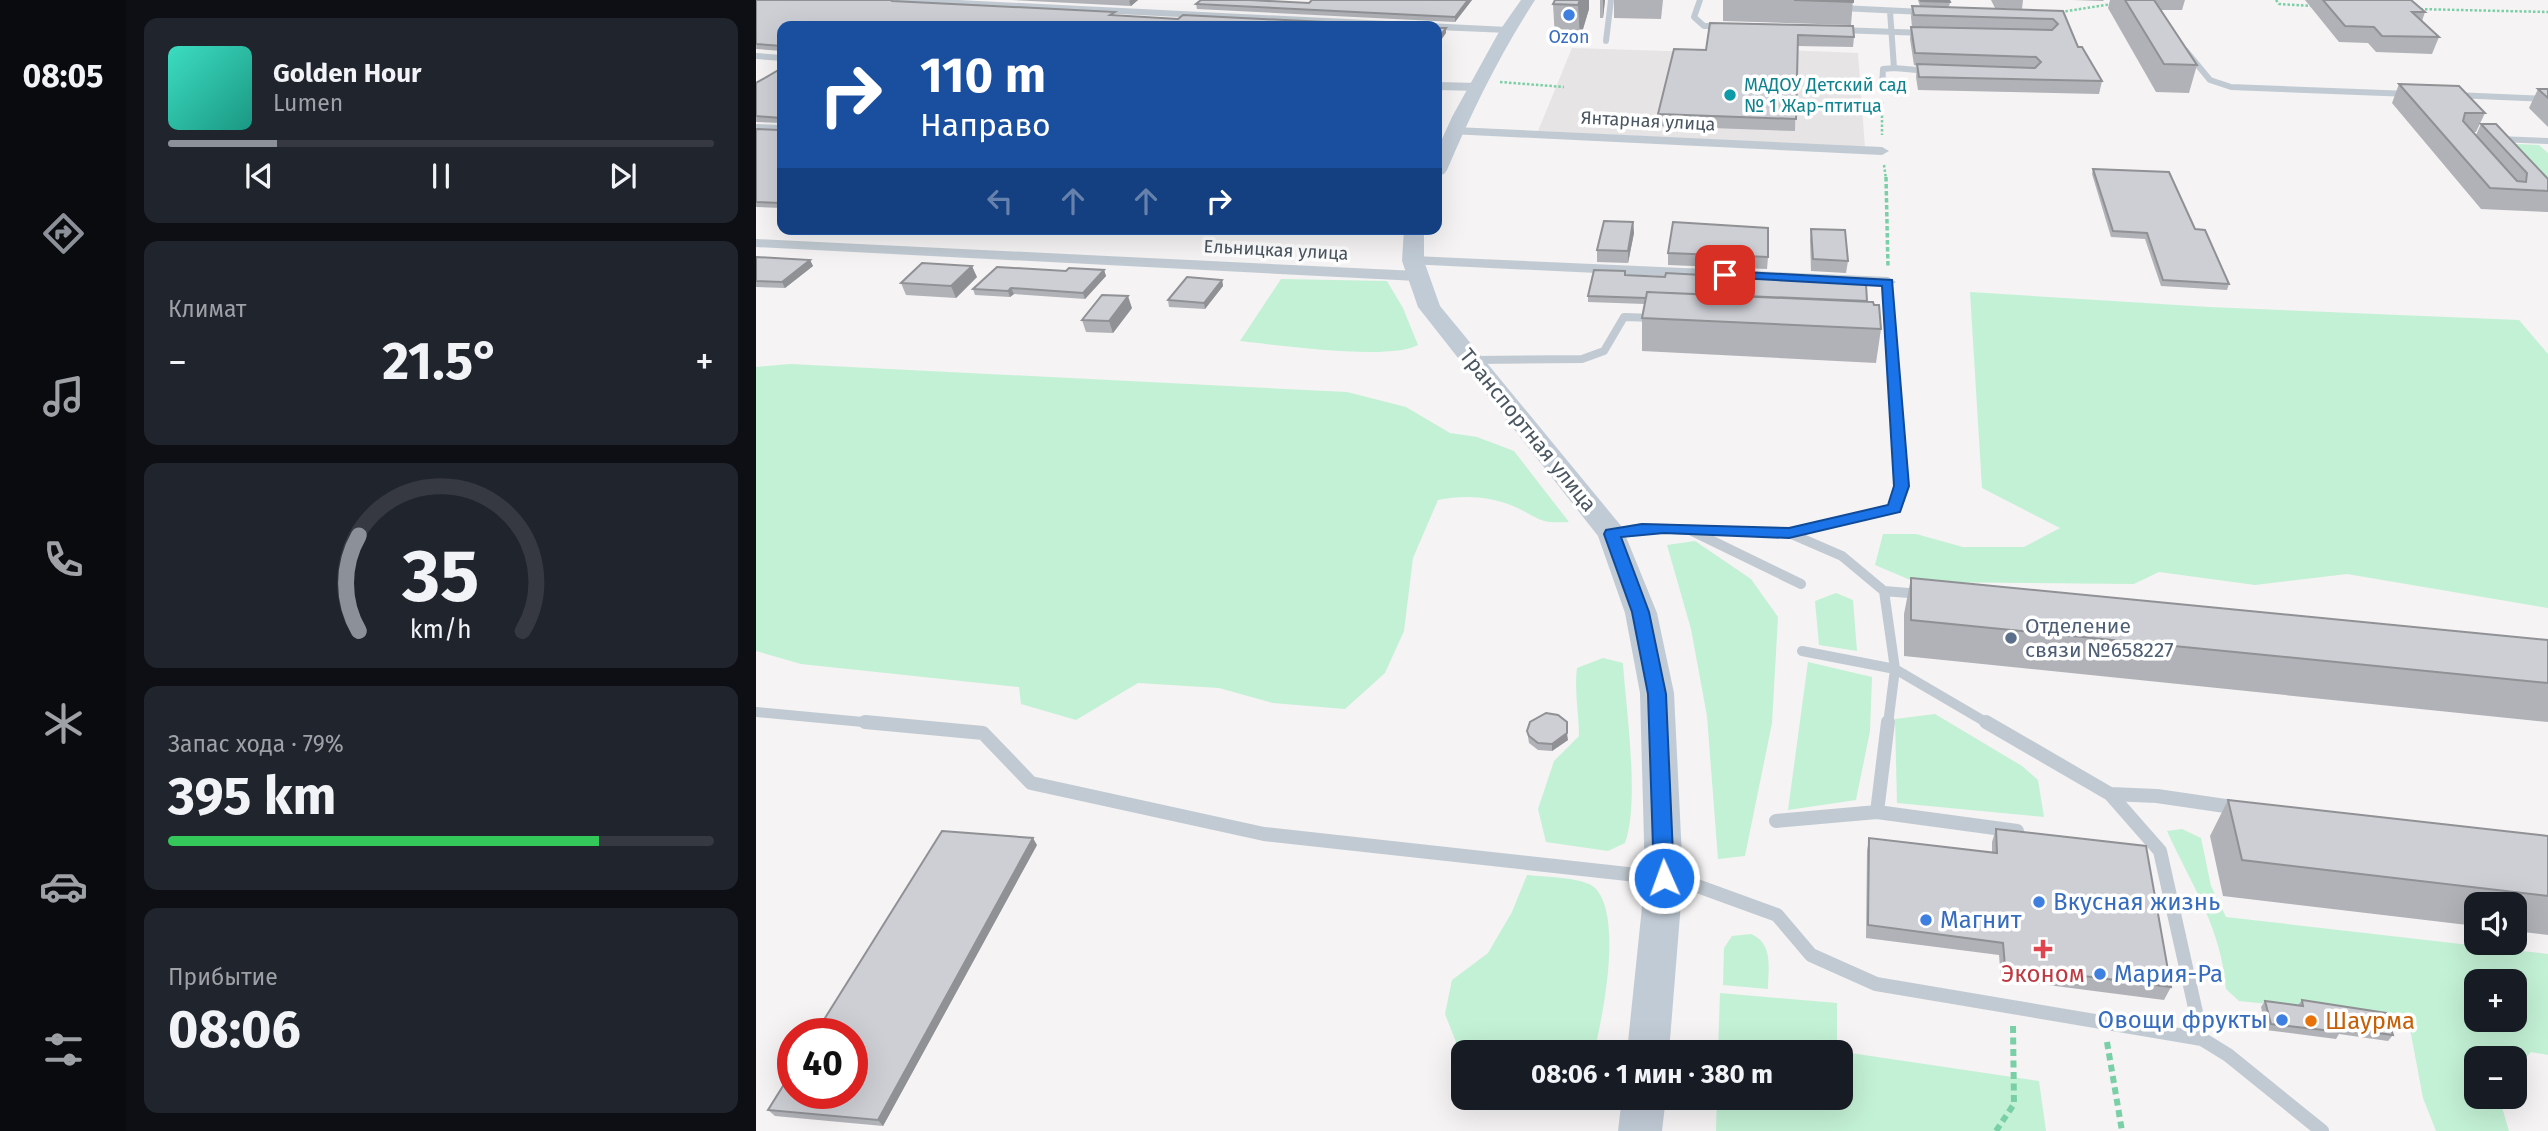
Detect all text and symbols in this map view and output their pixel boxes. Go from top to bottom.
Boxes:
marker: Ozon [1561,7,1577,23]
place label: Ozon [1548,26,1590,48]
text: 110 m [920,46,1046,105]
icon: right [805,49,896,140]
text: 08:05 [23,57,103,95]
text: Golden Hour [273,58,421,89]
place label: МАДОУ Детский сад № 1 Жар-птитца [1744,74,1907,117]
marker: МАДОУ Детский сад № 1 Жар-птитца [1722,87,1738,103]
text: Lumen [273,89,343,117]
text: Направо [920,106,1051,144]
street label: Янтарная улица [1580,106,1716,136]
icon: previous [240,157,278,195]
icon: pause [422,157,460,195]
icon: next [604,157,642,195]
icon: left [981,182,1019,220]
icon: ahead [1054,182,1092,220]
icon: ahead [1127,182,1165,220]
icon: right [1200,182,1238,220]
icon: directions [39,209,88,258]
street label: Ельницкая улица [1203,235,1349,265]
pin [1695,245,1755,305]
icon: arrive [1706,256,1744,294]
text: Климат [168,295,246,323]
text: 21.5° [382,330,500,393]
text: − [168,339,187,385]
text: + [695,339,714,385]
street label: Транспортная улица [1454,343,1602,517]
icon: music [39,372,88,421]
text: 35 [402,534,479,621]
icon: phone [39,535,88,584]
place label: Отделение связи №658227 [2025,613,2174,663]
text: km/h [410,615,472,645]
marker: Отделение связи №658227 [2003,630,2019,646]
icon: climate [39,699,88,748]
text: Запас хода · 79% [168,730,344,758]
text: 395 km [168,765,336,828]
position arrow [1627,841,1701,915]
icon: car [39,862,88,911]
place label: Вкусная жизнь [2053,888,2220,916]
map controls [2464,892,2527,1109]
button: sound [2464,892,2527,955]
marker: Вкусная жизнь [2031,894,2047,910]
place label: Магнит [1940,906,2022,934]
marker: Магнит [1918,912,1934,928]
marker: Эконом [2035,941,2051,957]
place label: Эконом [2001,960,2085,988]
place label: Мария-Ра [2114,960,2223,988]
text: Прибытие [168,963,278,991]
marker: Мария-Ра [2092,966,2108,982]
button: + [2464,969,2527,1032]
text: 08:06 [168,998,301,1061]
place label: Овощи фрукты [2098,1006,2268,1034]
place label: Шаурма [2325,1007,2415,1035]
marker: Овощи фрукты [2274,1012,2290,1028]
marker: Шаурма [2303,1013,2319,1029]
speed limit sign: 40 [777,1018,868,1109]
icon: filters [39,1025,88,1074]
button: − [2464,1046,2527,1109]
text: 08:06 · 1 мин · 380 m [1531,1059,1773,1090]

